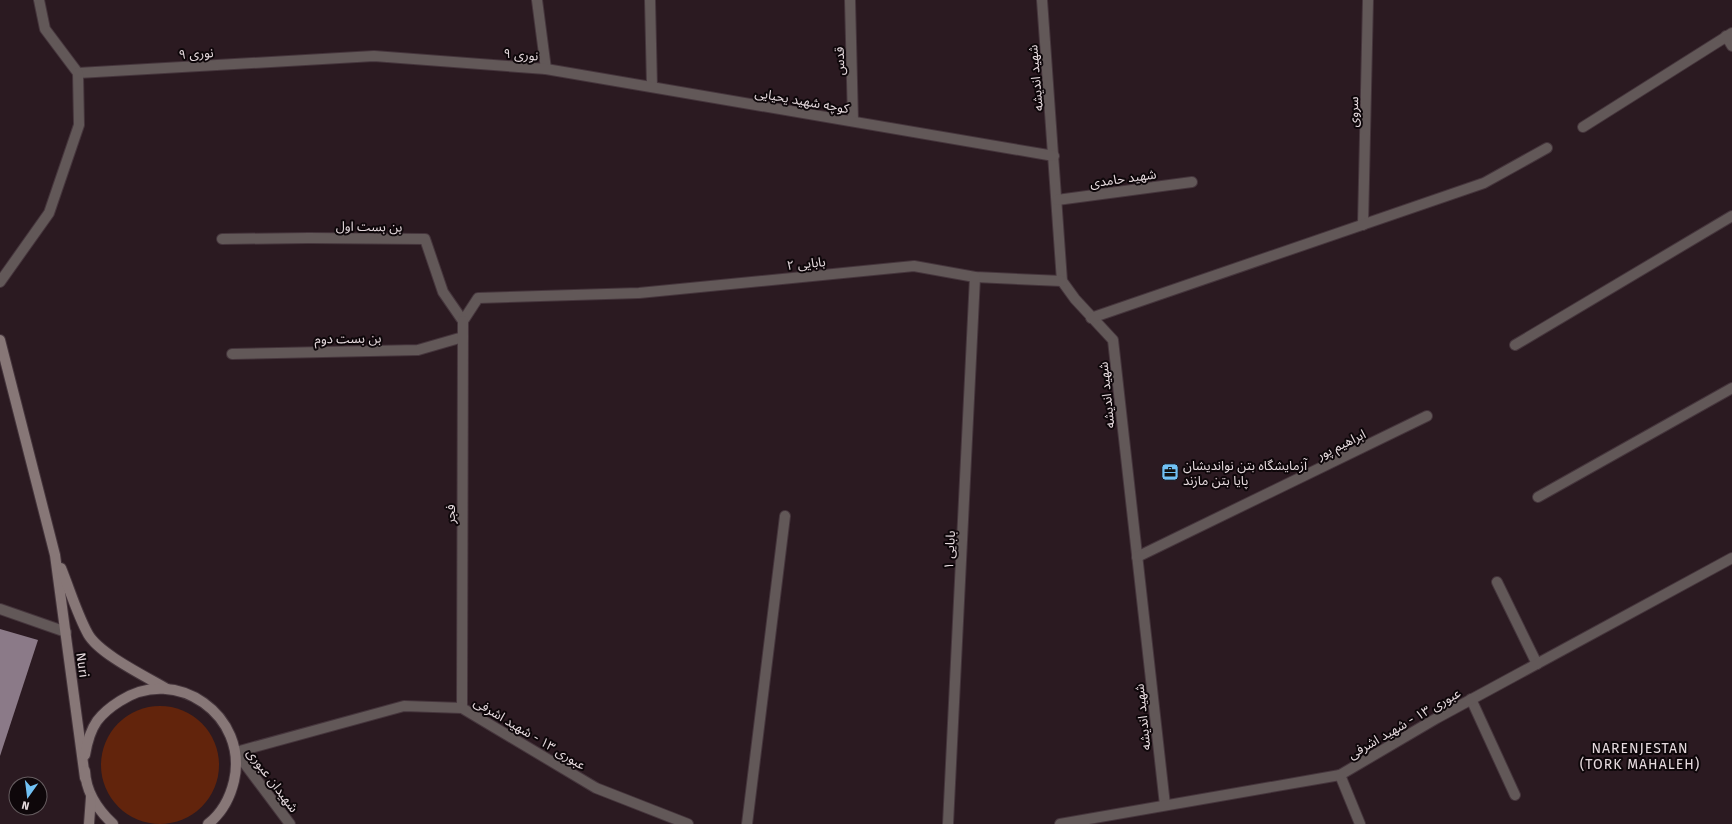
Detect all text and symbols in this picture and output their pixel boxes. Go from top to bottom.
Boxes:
street label: شهید اندیشه [1025,44,1047,112]
street label: نوری ۹ [178,45,214,63]
street label: نوری ۹ [503,45,539,64]
street label: قدس [832,46,848,75]
street label: کوچه شهید یحیایی [753,85,851,118]
street label: سروی [1346,96,1362,128]
street label: شهید حامدی [1089,166,1157,192]
street label: بن بست اول [336,218,402,236]
street label: بابایی ۲ [786,254,826,274]
street label: بن بست دوم [314,330,382,349]
street label: شهید اندیشه [1096,361,1118,429]
street label: ابراهیم پور [1313,426,1369,466]
place label: آزمایشگاه بتن نواندیشان پایا بتن مازند [1183,458,1308,490]
office icon: آزمایشگاه بتن نواندیشان پایا بتن مازند [1160,462,1180,482]
street label: فجر [443,504,458,525]
street label: بابایی ۱ [941,530,959,570]
street label: Nuri [73,652,92,679]
street label: شهید اندیشه [1132,683,1154,751]
street label: عبوری ۱۳ - شهید اشرفی [1345,685,1464,763]
street label: عبوری ۱۳ - شهید اشرفی [471,694,589,774]
district label: NARENJESTAN (TORK MAHALEH) [1580,740,1700,773]
street label: شهیدان عبوری [243,746,301,816]
north arrow [8,776,48,816]
text: N [21,798,31,812]

